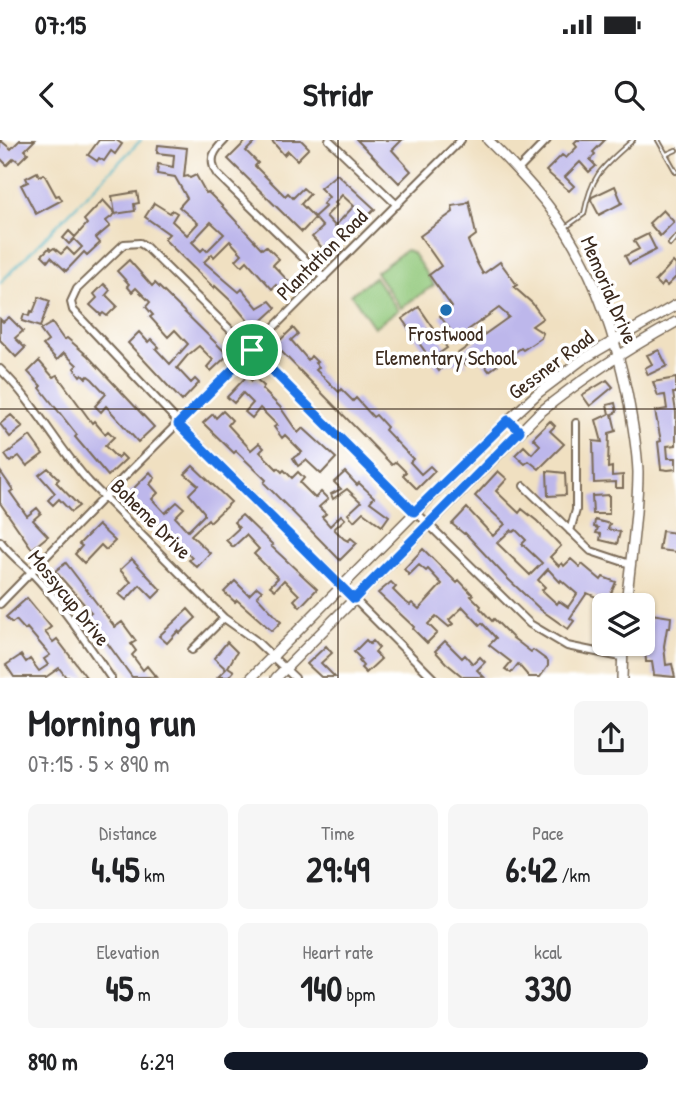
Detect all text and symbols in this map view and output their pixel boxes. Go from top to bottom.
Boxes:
text: 07:15 [35,7,86,42]
text: Stridr [303,73,373,116]
icon: back [28,76,66,114]
icon: search [610,76,648,114]
street label: Plantation Road [270,203,374,307]
street label: Memorial Drive [574,231,645,348]
marker: Frostwood Elementary School [438,302,454,318]
place label: Frostwood Elementary School [375,319,517,372]
pin [222,320,282,380]
street label: Gessner Road [502,323,599,406]
icon: arrive [233,331,271,369]
street label: Boheme Drive [105,472,198,565]
street label: Mossycup Drive [22,544,117,652]
map controls [592,593,655,656]
button: layers [592,593,655,656]
text: Morning run [28,696,196,748]
button: share [574,701,648,775]
text: 07:15 · 5 × 890 m [28,748,170,779]
text: Distance [99,820,157,846]
text: Time [321,820,355,846]
text: Pace [532,820,564,846]
text: 4.45 [91,846,140,893]
text: 29:49 [306,846,370,893]
text: 6:42 [506,846,557,893]
text: km [140,862,165,888]
text: /km [557,862,590,888]
text: Elevation [96,939,160,965]
text: Heart rate [303,939,373,965]
text: kcal [534,939,562,965]
text: 45 [105,965,133,1012]
text: 140 [301,965,342,1012]
text: 330 [524,965,572,1012]
text: m [133,981,151,1007]
text: bpm [342,981,375,1007]
text: 890 m [28,1046,78,1077]
text: 6:29 [140,1046,174,1077]

